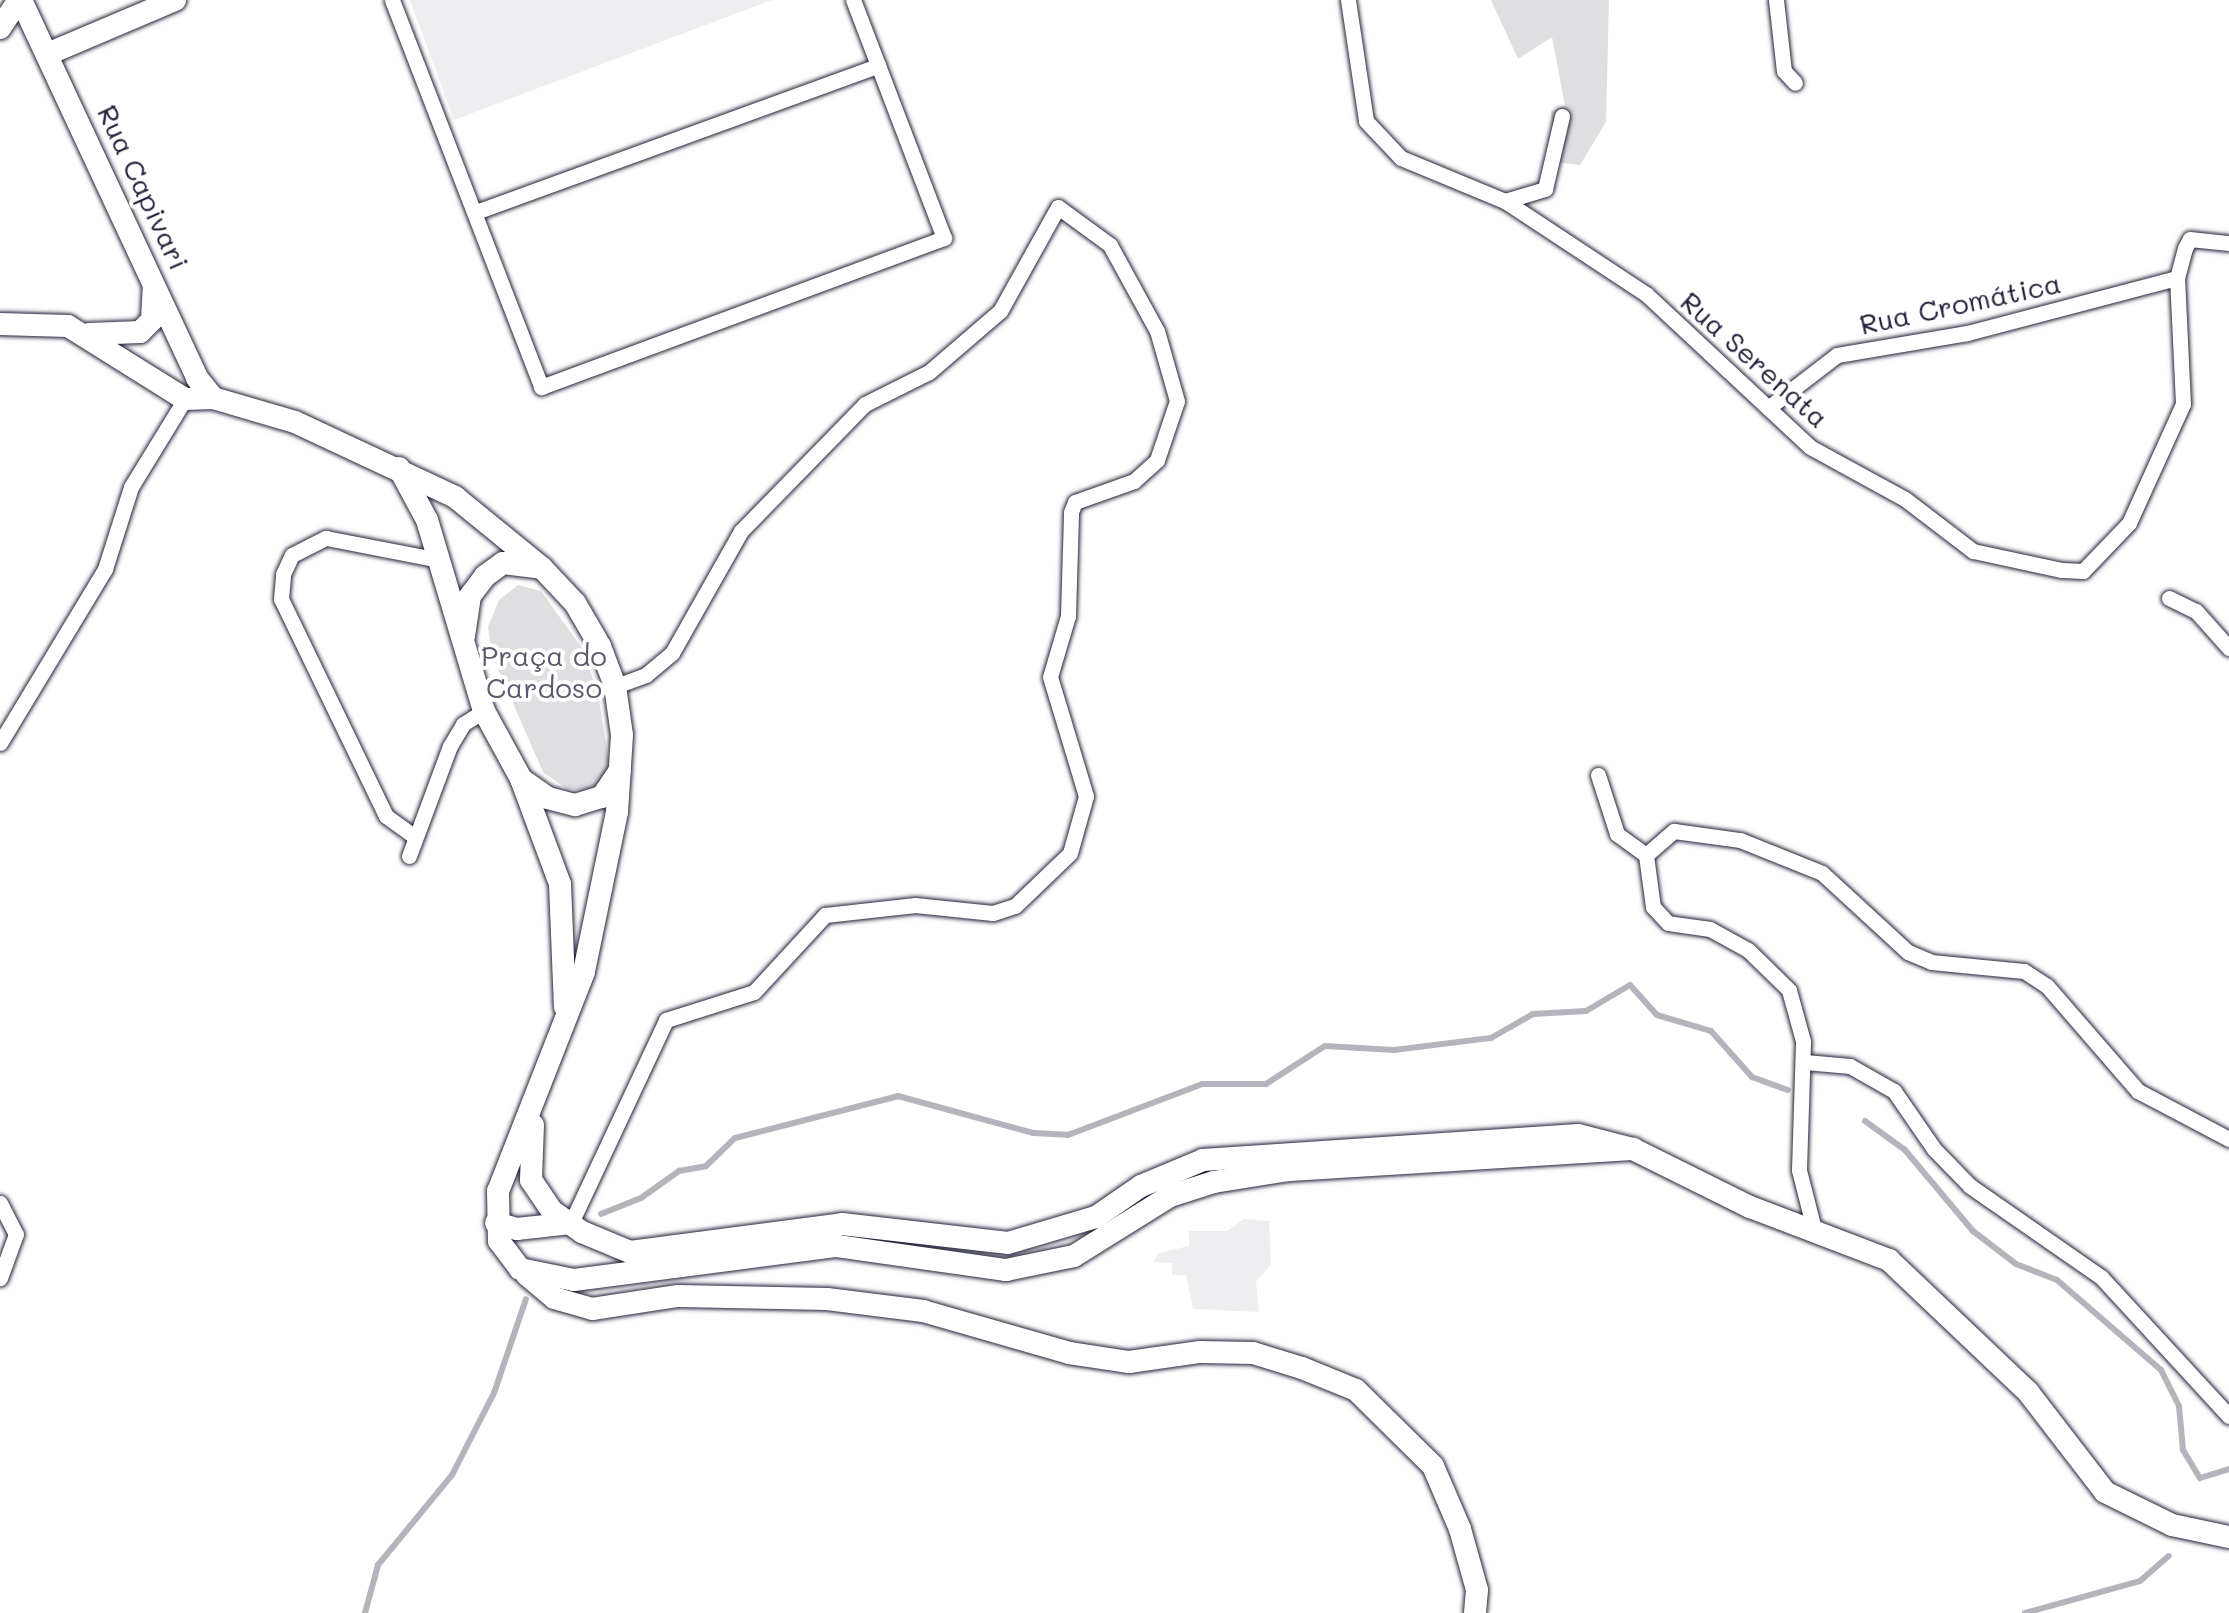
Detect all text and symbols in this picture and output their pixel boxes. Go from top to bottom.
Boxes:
street label: Rua Capivari [91,99,197,275]
street label: Rua Cromática [1856,265,2064,341]
street label: Rua Serenata [1674,284,1836,434]
park label: Praça do Cardoso [481,638,607,704]

